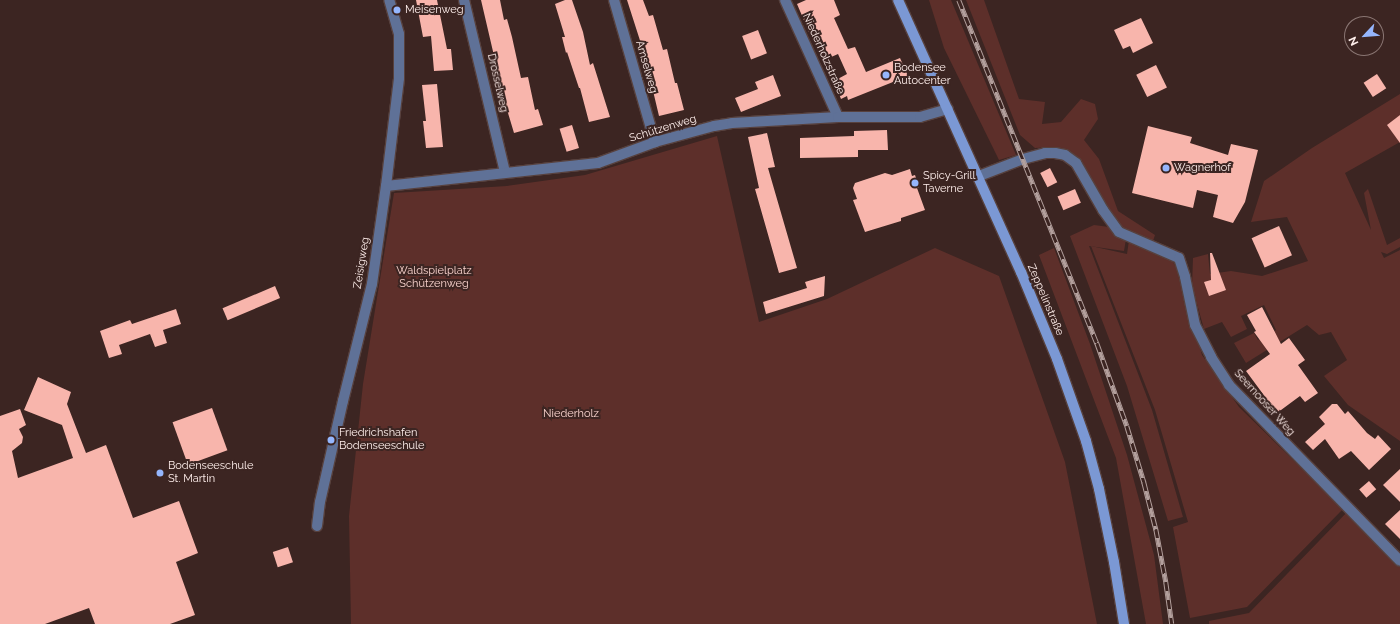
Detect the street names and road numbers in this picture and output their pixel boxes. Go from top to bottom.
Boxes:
street label: Niederholzstraße [799,11,847,97]
street label: Amselweg [632,39,660,95]
street label: Drosselweg [484,52,510,114]
street label: Schützenweg [628,113,698,145]
street label: Zeisigweg [351,236,373,290]
street label: Zeppelinstraße [1024,262,1066,338]
street label: Seemooser Weg [1231,367,1297,439]

